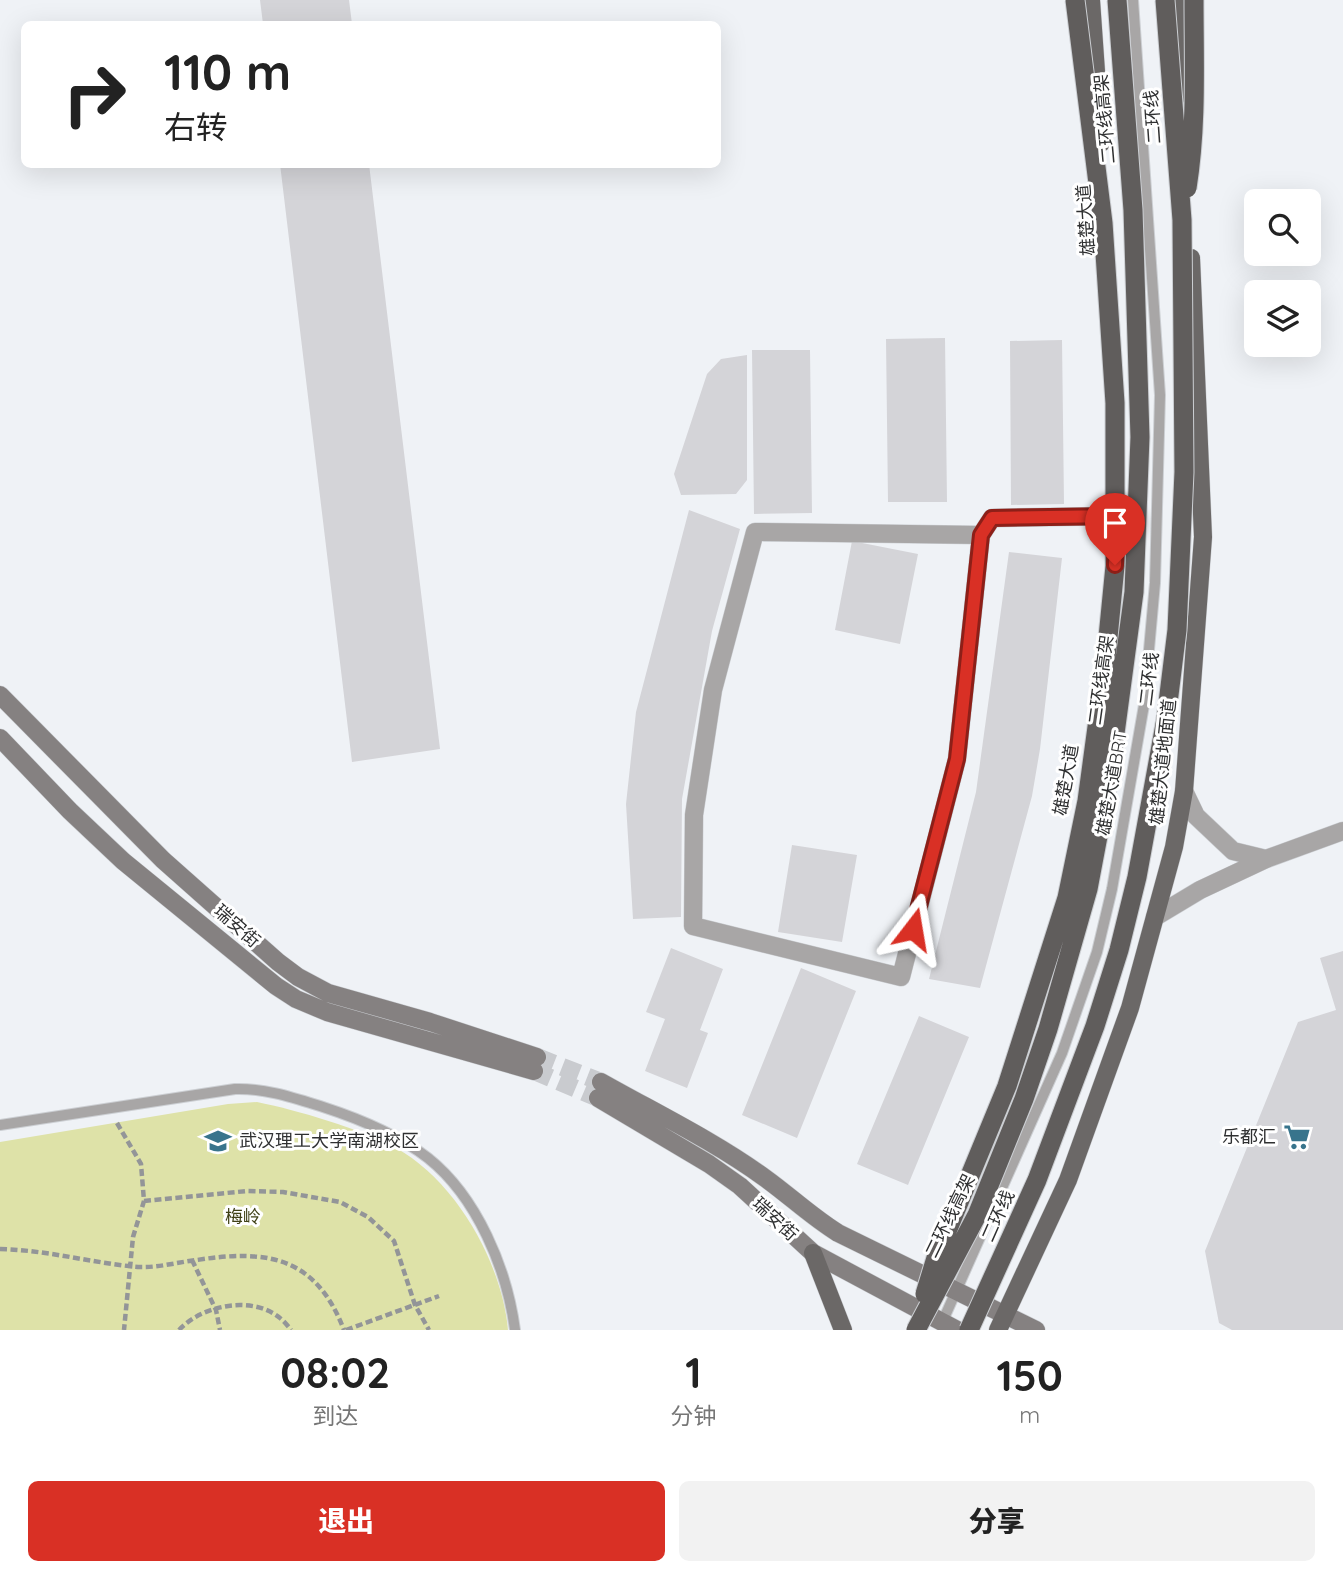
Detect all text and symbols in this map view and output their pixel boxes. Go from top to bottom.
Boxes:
text: 110 m [164,41,291,102]
icon: right [49,49,140,140]
street label: 二环线高架 [1089,73,1120,165]
street label: 二环线 [1139,89,1166,145]
text: 右转 [164,107,228,147]
street label: 雄楚大道 [1072,183,1099,257]
map controls [1244,189,1321,357]
button: search [1244,189,1321,266]
button: layers [1244,280,1321,357]
pin [1085,493,1145,565]
icon: arrive [1096,504,1134,542]
street label: 二环线高架 [1083,634,1118,726]
street label: 二环线 [1134,651,1163,707]
street label: 雄楚大道地面道 [1144,698,1181,826]
street label: 雄楚大道BRT [1091,728,1132,837]
street label: 雄楚大道 [1048,742,1083,817]
position arrow [876,892,950,966]
street label: 瑞安街 [209,899,265,952]
supermarket icon: 乐都汇 [1282,1122,1312,1152]
place label: 乐都汇 [1222,1125,1276,1148]
school or university icon: 武汉理工大学南湖校区 [203,1126,233,1156]
place label: 武汉理工大学南湖校区 [239,1129,419,1152]
street label: 二环线高架 [919,1170,980,1261]
street label: 二环线 [976,1186,1019,1245]
street label: 瑞安街 [748,1192,803,1245]
park label: 梅岭 [225,1205,261,1228]
text: 08:02 [280,1346,390,1399]
text: 1 [685,1346,701,1399]
text: 150 [996,1349,1063,1402]
text: m [1019,1400,1040,1429]
text: 到达 [312,1401,358,1430]
text: 分钟 [670,1401,716,1430]
button: 退出 [28,1481,665,1561]
button: 分享 [679,1481,1315,1561]

